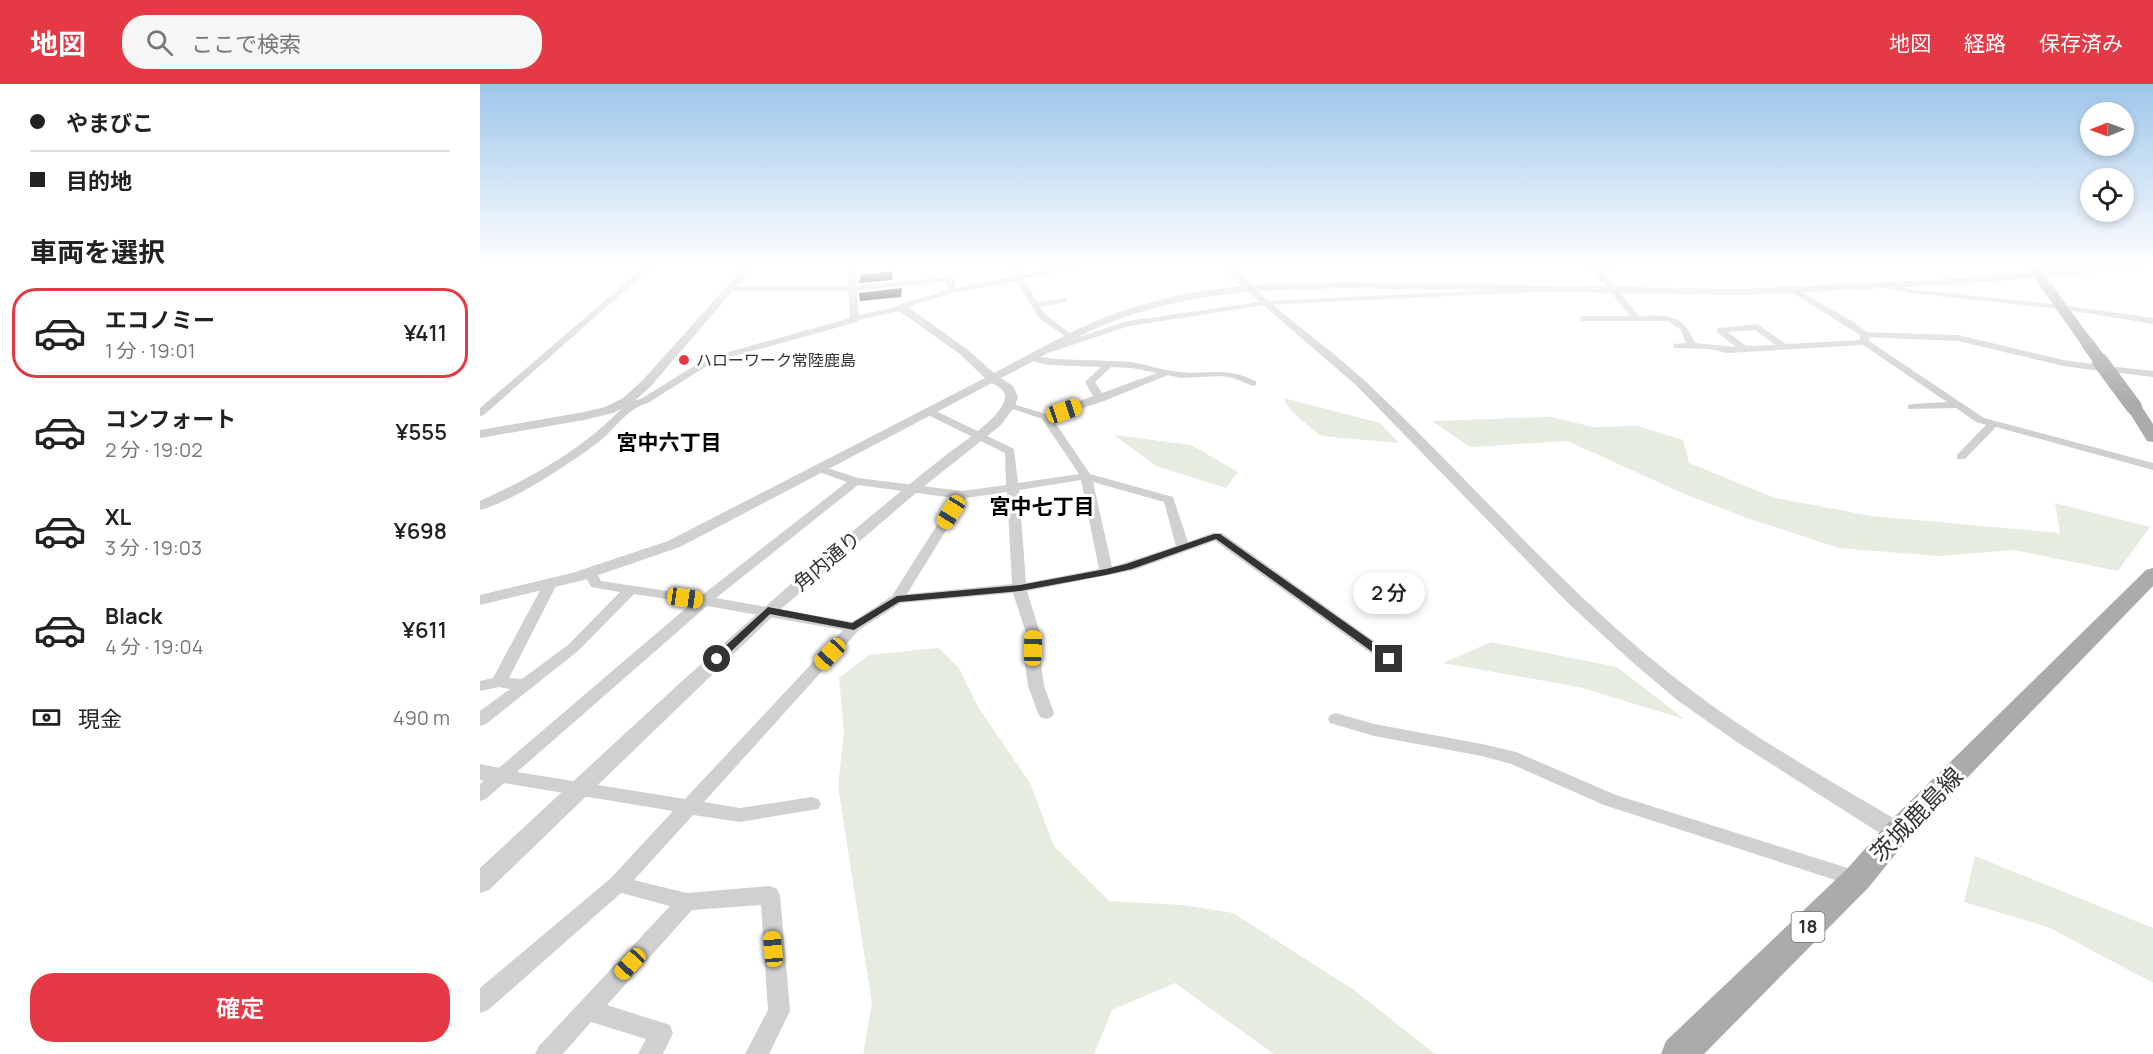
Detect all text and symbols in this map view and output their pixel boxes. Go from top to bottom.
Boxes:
search box [122,15,542,69]
text: 地図 [30,24,86,62]
icon: search [143,26,176,59]
text: ここで検索 [191,29,301,59]
text: 地図 [1889,29,1931,57]
text: 経路 [1964,29,2006,57]
text: 保存済み [2039,29,2123,57]
north arrow [2080,102,2134,156]
map controls [2080,102,2134,222]
text: やまびこ [66,108,154,138]
text: 目的地 [66,166,132,196]
button: locate [2080,168,2134,222]
text: 車両を選択 [30,233,165,270]
text: エコノミー [105,305,215,335]
icon: car [33,306,87,360]
text: ¥411 [404,318,447,348]
text: 1 分 · 19:01 [105,337,196,364]
place label: ハローワーク常陸鹿島 [696,349,856,371]
marker: ハローワーク常陸鹿島 [677,353,691,367]
car [1044,397,1084,425]
text: コンフォート [105,404,236,434]
icon: car [33,405,87,459]
text: ¥555 [395,417,447,447]
district label: 宮中六丁目 [617,428,722,456]
text: 2 分 · 19:02 [105,436,203,463]
car [934,492,968,532]
district label: 宮中七丁目 [990,492,1095,520]
text: XL [105,502,131,532]
icon: car [33,504,87,558]
text: ¥698 [394,516,447,546]
street label: 角内通り [787,525,866,597]
text: 3 分 · 19:03 [105,534,202,561]
callout: 2 分 [1353,572,1425,614]
text: 2 分 [1371,579,1407,606]
car [666,587,704,609]
text: Black [105,601,162,631]
icon: car [33,603,87,657]
text: ¥611 [402,615,447,645]
car [1024,630,1042,666]
text: 4 分 · 19:04 [105,633,204,660]
car [811,635,849,673]
route start [703,645,730,672]
route end [1375,645,1402,672]
icon: cash [30,701,63,734]
text: 現金 [78,704,122,734]
text: 490 m [393,704,450,731]
street label: 茨城鹿島線 [1862,759,1969,869]
road number: 18 [1792,912,1824,942]
car [762,930,784,968]
car [611,945,649,983]
button: 確定 [30,973,450,1042]

